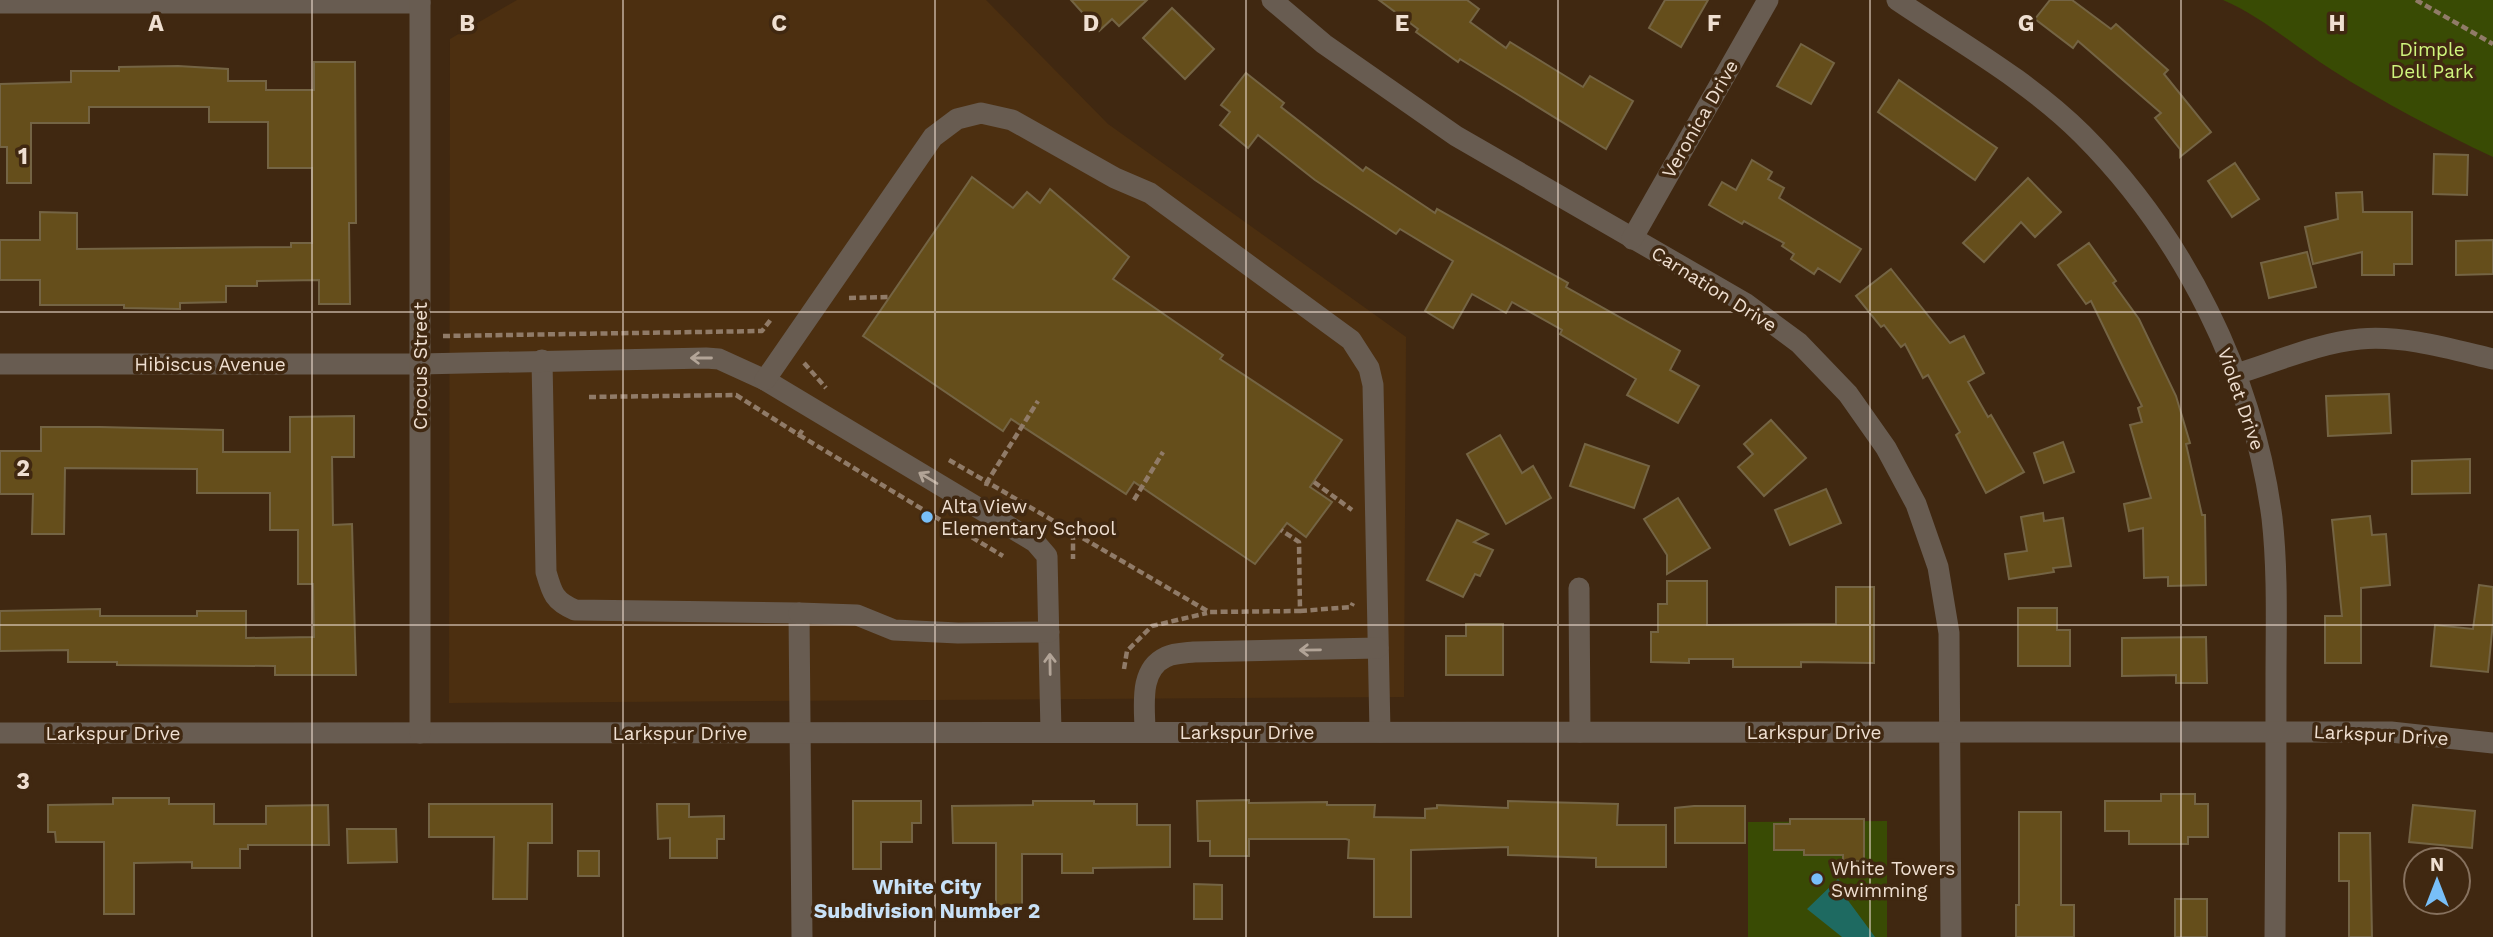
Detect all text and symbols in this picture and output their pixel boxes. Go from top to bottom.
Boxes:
text: A [148,10,164,37]
text: B [459,10,475,37]
text: C [771,10,787,37]
text: D [1083,10,1099,37]
text: E [1395,10,1409,37]
text: F [1707,10,1721,37]
text: G [2018,10,2034,37]
text: H [2328,10,2346,37]
park label: Dimple Dell Park [2391,38,2474,83]
street label: Veronica Drive [1657,56,1743,182]
text: 1 [18,143,28,170]
street label: Carnation Drive [1647,241,1781,337]
street label: Crocus Street [409,302,432,430]
street label: Violet Drive [2213,345,2269,453]
one-way arrow [690,351,713,365]
street label: Hibiscus Avenue [134,353,286,376]
text: 2 [16,455,30,482]
one-way arrow [918,471,938,485]
place label: Alta View Elementary School [941,495,1116,540]
marker: Alta View Elementary School [919,509,935,525]
one-way arrow [1299,643,1322,656]
one-way arrow [1043,653,1056,676]
street label: Larkspur Drive [2313,720,2449,750]
street label: Larkspur Drive [1179,721,1315,744]
street label: Larkspur Drive [1746,721,1882,744]
street label: Larkspur Drive [45,722,181,745]
street label: Larkspur Drive [612,722,748,745]
text: 3 [16,768,30,795]
north arrow [2402,846,2472,916]
text: N [2430,853,2444,876]
place label: White Towers Swimming [1831,857,1955,902]
marker: White Towers Swimming [1809,871,1825,887]
district label: White City Subdivision Number 2 [814,874,1040,923]

